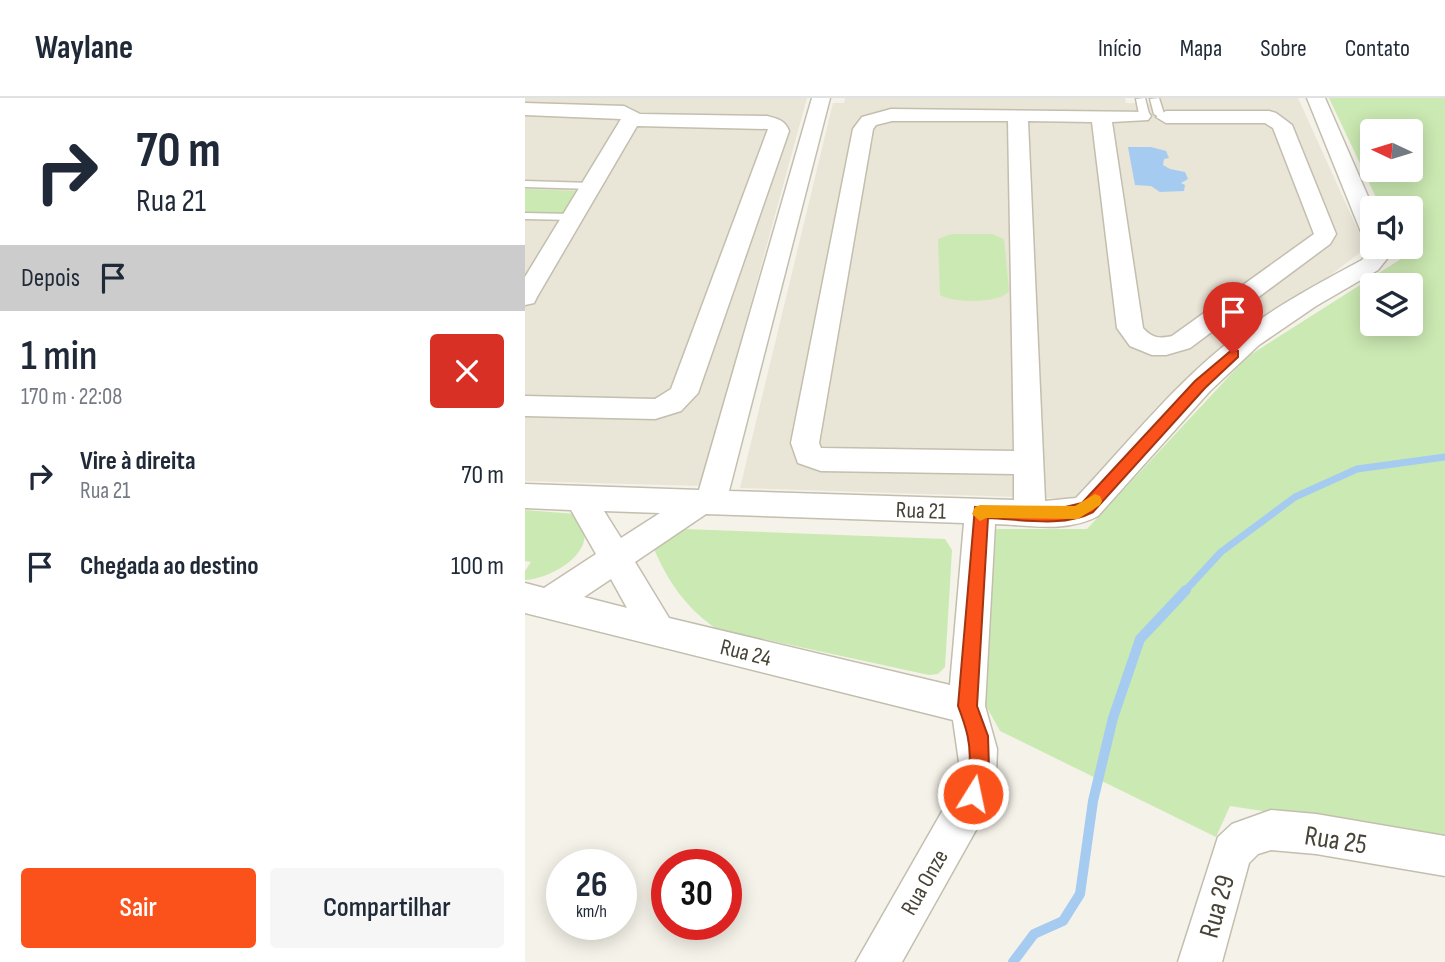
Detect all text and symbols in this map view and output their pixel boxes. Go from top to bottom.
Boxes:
text: Waylane [35,28,133,68]
text: Início [1098,34,1142,63]
text: Mapa [1180,34,1222,63]
text: Sobre [1260,34,1307,63]
text: Contato [1345,34,1410,63]
north arrow [1360,119,1423,182]
map controls [1360,119,1423,336]
text: 70 m [136,122,221,181]
icon: right [21,126,112,217]
text: Rua 21 [136,182,206,221]
button: sound [1360,196,1423,259]
icon: arrive [94,259,132,297]
text: Depois [21,263,80,294]
button: layers [1360,273,1423,336]
pin [1203,282,1263,354]
icon: arrive [1214,293,1252,331]
text: 1 min [21,331,97,382]
button: close [430,334,504,408]
text: 170 m · 22:08 [21,383,122,411]
text: Vire à direita [80,446,196,477]
icon: right [21,457,59,495]
text: 70 m [461,460,504,491]
text: Rua 21 [80,477,130,505]
street label: Rua 21 [895,496,947,526]
icon: arrive [21,548,59,586]
text: Chegada ao destino [80,551,259,582]
text: 100 m [451,551,504,582]
street label: Rua 24 [717,633,775,673]
position arrow [936,757,1010,831]
street label: Rua 25 [1302,819,1369,862]
street label: Rua Onze [895,845,955,920]
speed limit sign: 30 [651,849,742,940]
text: 26 [576,864,607,907]
button: Sair [21,868,256,948]
button: Compartilhar [270,868,504,948]
street label: Rua 29 [1193,871,1242,942]
text: km/h [576,901,607,922]

